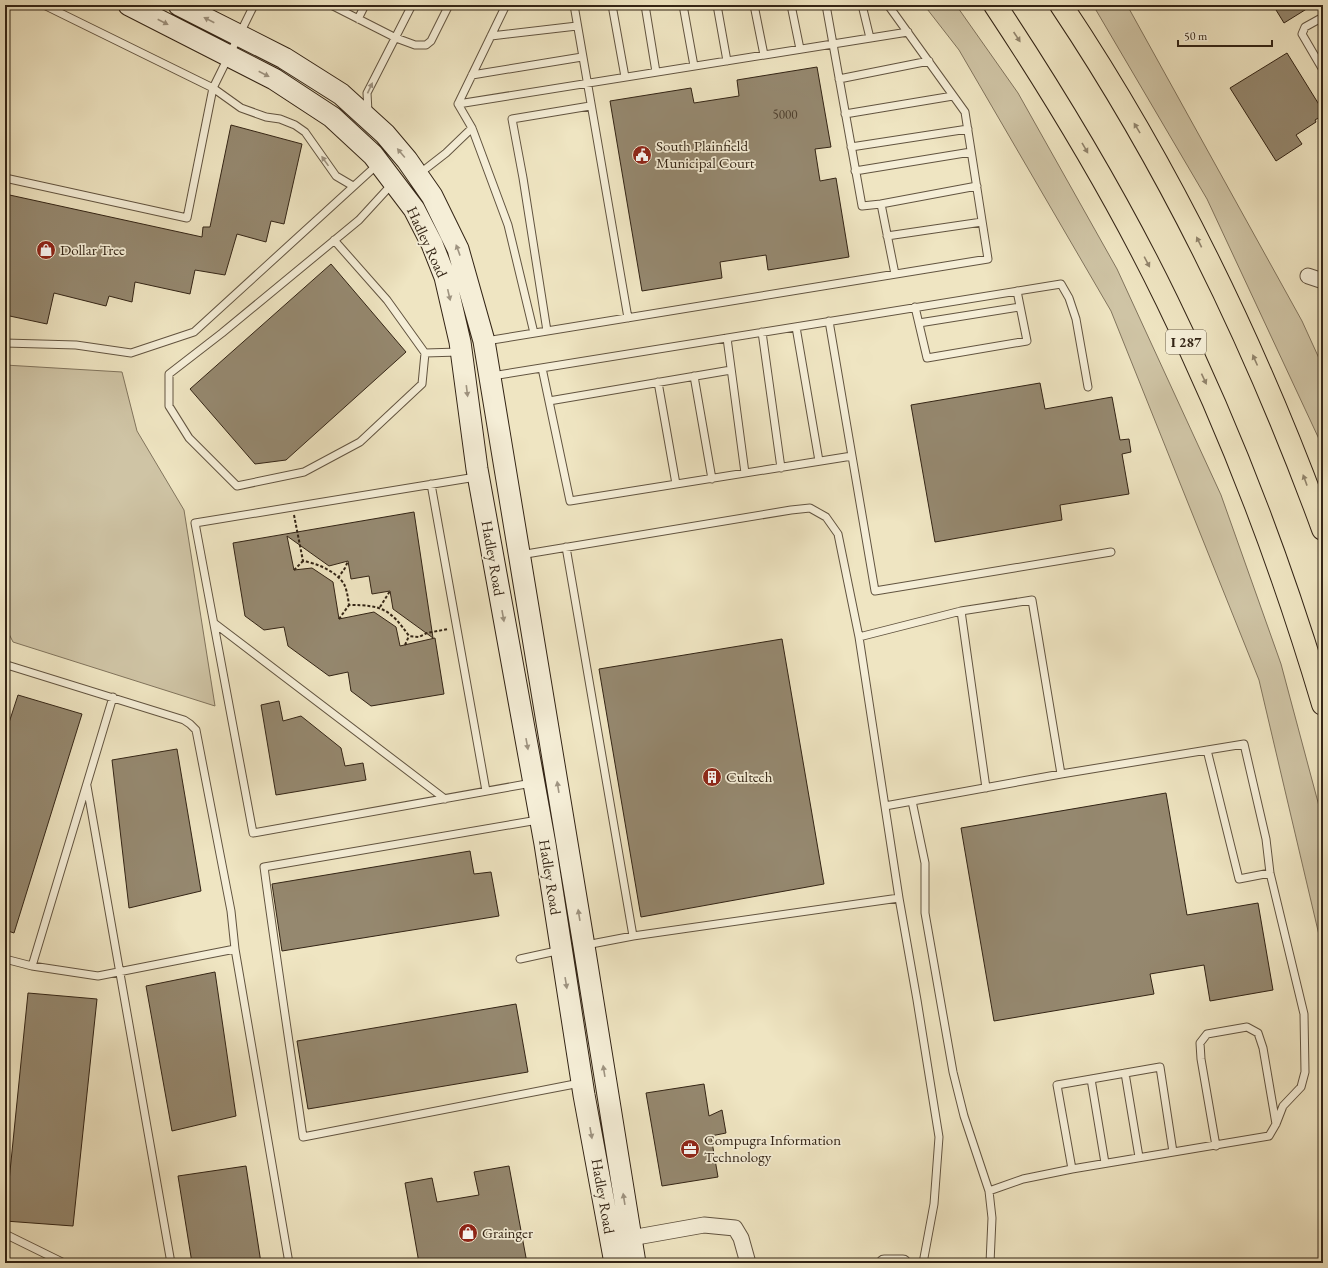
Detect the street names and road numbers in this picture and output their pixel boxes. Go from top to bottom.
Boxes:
street label: Hadley Road [403,203,452,281]
road number: I 287 [1166,330,1206,354]
street label: Hadley Road [478,519,510,597]
street label: Hadley Road [535,838,566,916]
street label: Hadley Road [588,1157,620,1235]

